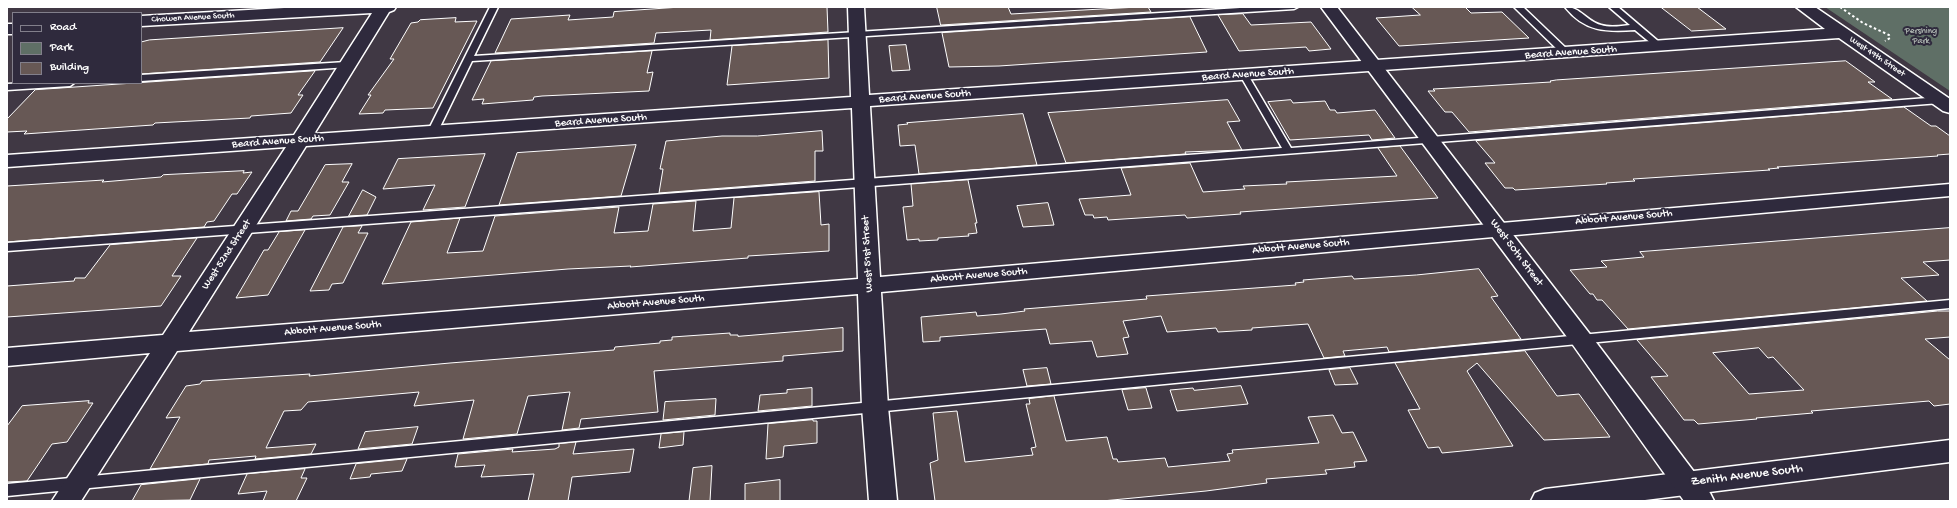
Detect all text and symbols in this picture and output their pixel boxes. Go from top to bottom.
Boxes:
street label: Chowen Avenue South [151,10,235,26]
legend [12,12,142,84]
text: Road [50,21,76,35]
park label: Pershing Park [1905,27,1937,48]
street label: West 49th Street [1847,34,1907,80]
text: Park [50,41,73,55]
street label: Beard Avenue South [1524,43,1618,63]
text: Building [50,61,89,75]
street label: Beard Avenue South [1201,65,1295,85]
street label: Beard Avenue South [878,87,972,107]
street label: Beard Avenue South [554,111,648,131]
street label: Beard Avenue South [231,132,325,152]
street label: Abbott Avenue South [1575,207,1673,229]
street label: West 51st Street [859,215,877,293]
street label: West 52nd Street [199,217,255,293]
street label: West 50th Street [1486,217,1546,289]
street label: Abbott Avenue South [1252,236,1350,258]
street label: Abbott Avenue South [930,265,1028,287]
street label: Abbott Avenue South [607,292,705,314]
street label: Abbott Avenue South [284,318,382,340]
street label: Zenith Avenue South [1690,461,1804,491]

